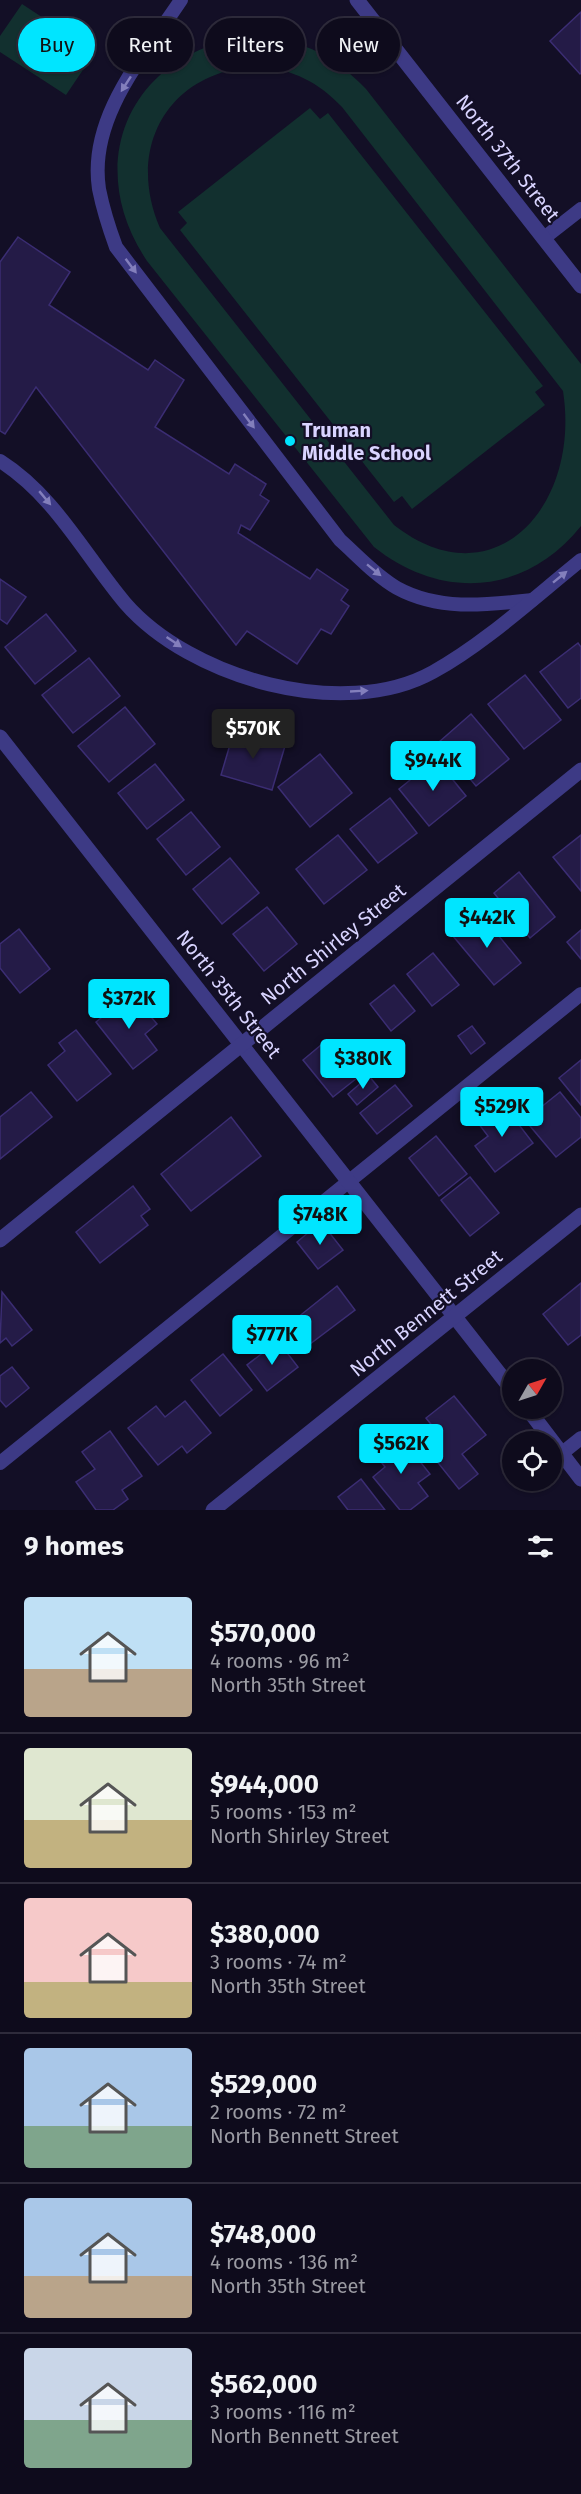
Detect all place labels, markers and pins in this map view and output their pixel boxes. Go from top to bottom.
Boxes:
place label: Truman Middle School [302,418,431,465]
marker: Truman Middle School [283,434,297,448]
pin: $570K [211,709,295,760]
pin: $944K [391,741,475,792]
pin: $442K [445,898,529,949]
pin: $372K [87,979,171,1030]
pin: $380K [321,1039,405,1090]
pin: $529K [460,1087,544,1138]
pin: $748K [278,1195,362,1246]
pin: $777K [230,1315,314,1366]
pin: $562K [359,1424,443,1475]

